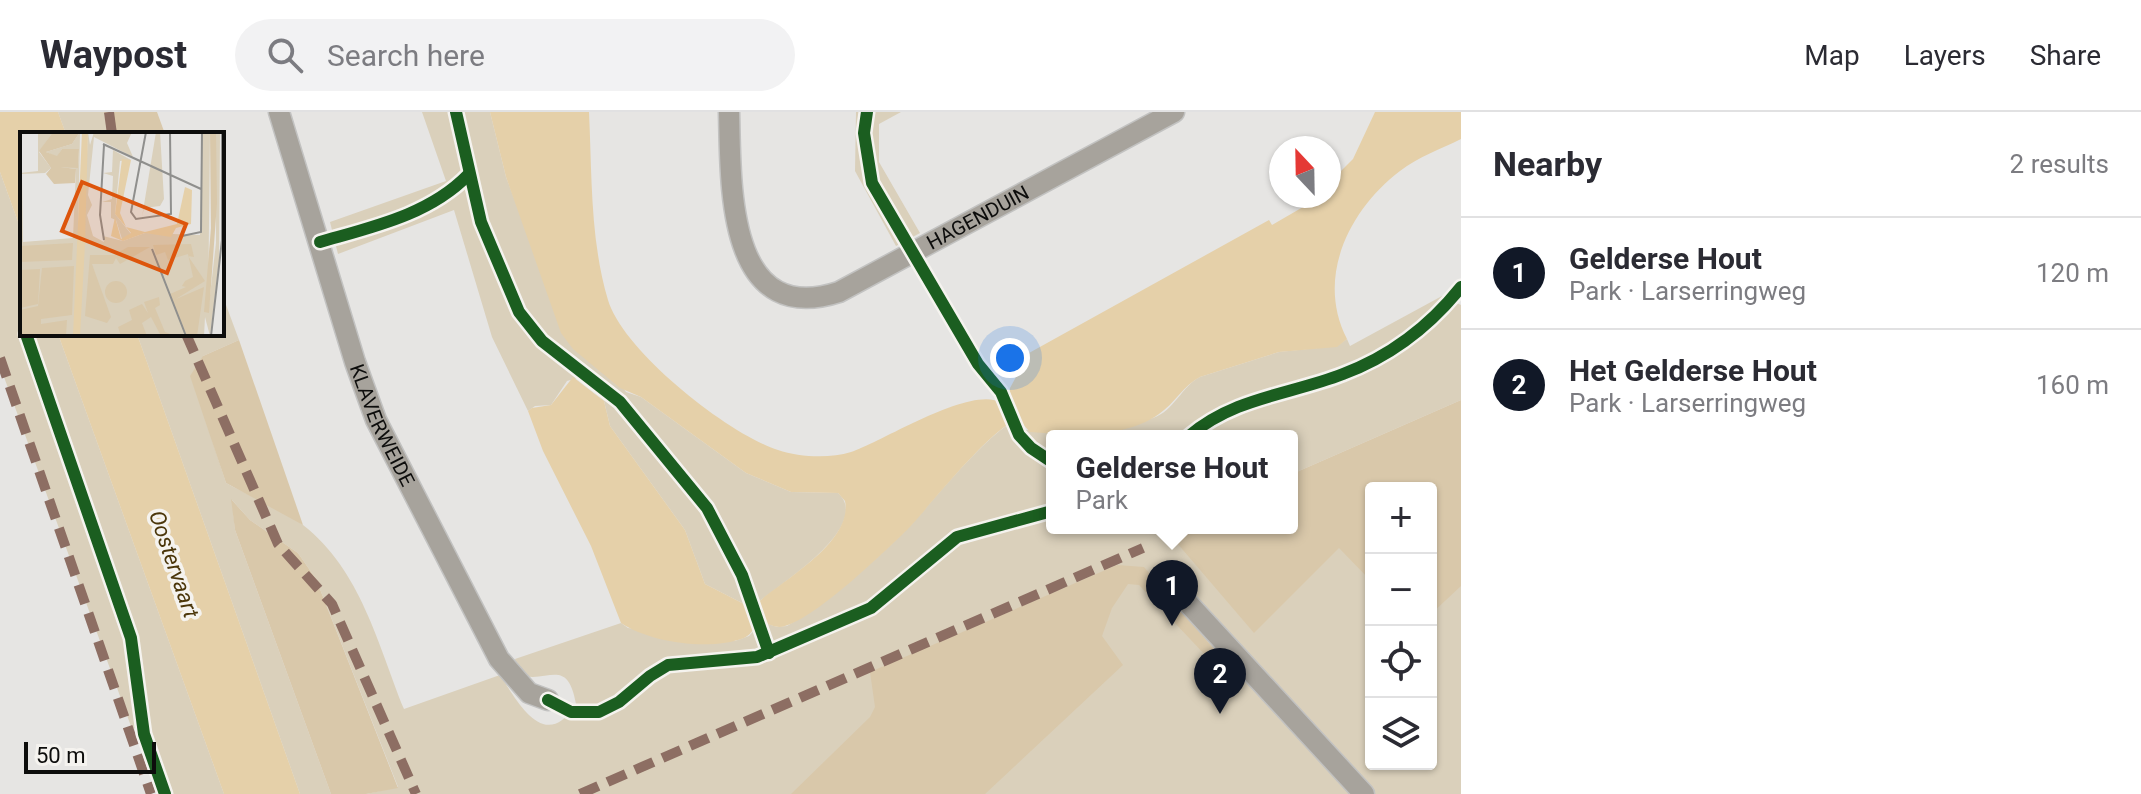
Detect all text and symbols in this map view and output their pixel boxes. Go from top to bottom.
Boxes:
search box [235,19,795,91]
text: Waypost [40,33,187,77]
icon: search [263,33,307,77]
text: Search here [327,38,485,73]
text: Map [1804,39,1860,72]
text: Layers [1904,39,1986,72]
text: Share [2030,39,2101,72]
inset map [20,132,224,336]
north arrow [1269,136,1341,208]
text: Nearby [1493,144,1602,184]
text: 2 results [2010,149,2109,179]
street label: HAGENDUIN [923,180,1033,255]
text: Gelderse Hout [1569,241,1762,276]
text: 1 [1512,258,1526,288]
text: 120 m [2036,258,2109,288]
text: Park · Larserringweg [1569,276,1806,306]
your location [990,338,1030,378]
text: Het Gelderse Hout [1569,353,1817,388]
street label: KLAVERWEIDE [345,361,420,490]
text: 2 [1512,370,1526,400]
text: 160 m [2036,370,2109,400]
text: Park · Larserringweg [1569,388,1806,418]
popup [1046,430,1298,534]
text: Gelderse Hout [1076,450,1268,485]
map controls [1365,482,1437,770]
button: + [1365,482,1437,554]
text: Park [1076,485,1128,515]
water label: Oostervaart [144,507,204,622]
button: − [1365,554,1437,626]
pin: 1 [1146,560,1198,626]
button: locate [1365,626,1437,698]
pin: 2 [1194,648,1246,714]
button: layers [1365,698,1437,770]
scale bar [24,738,156,774]
text: 50 m [36,743,85,768]

